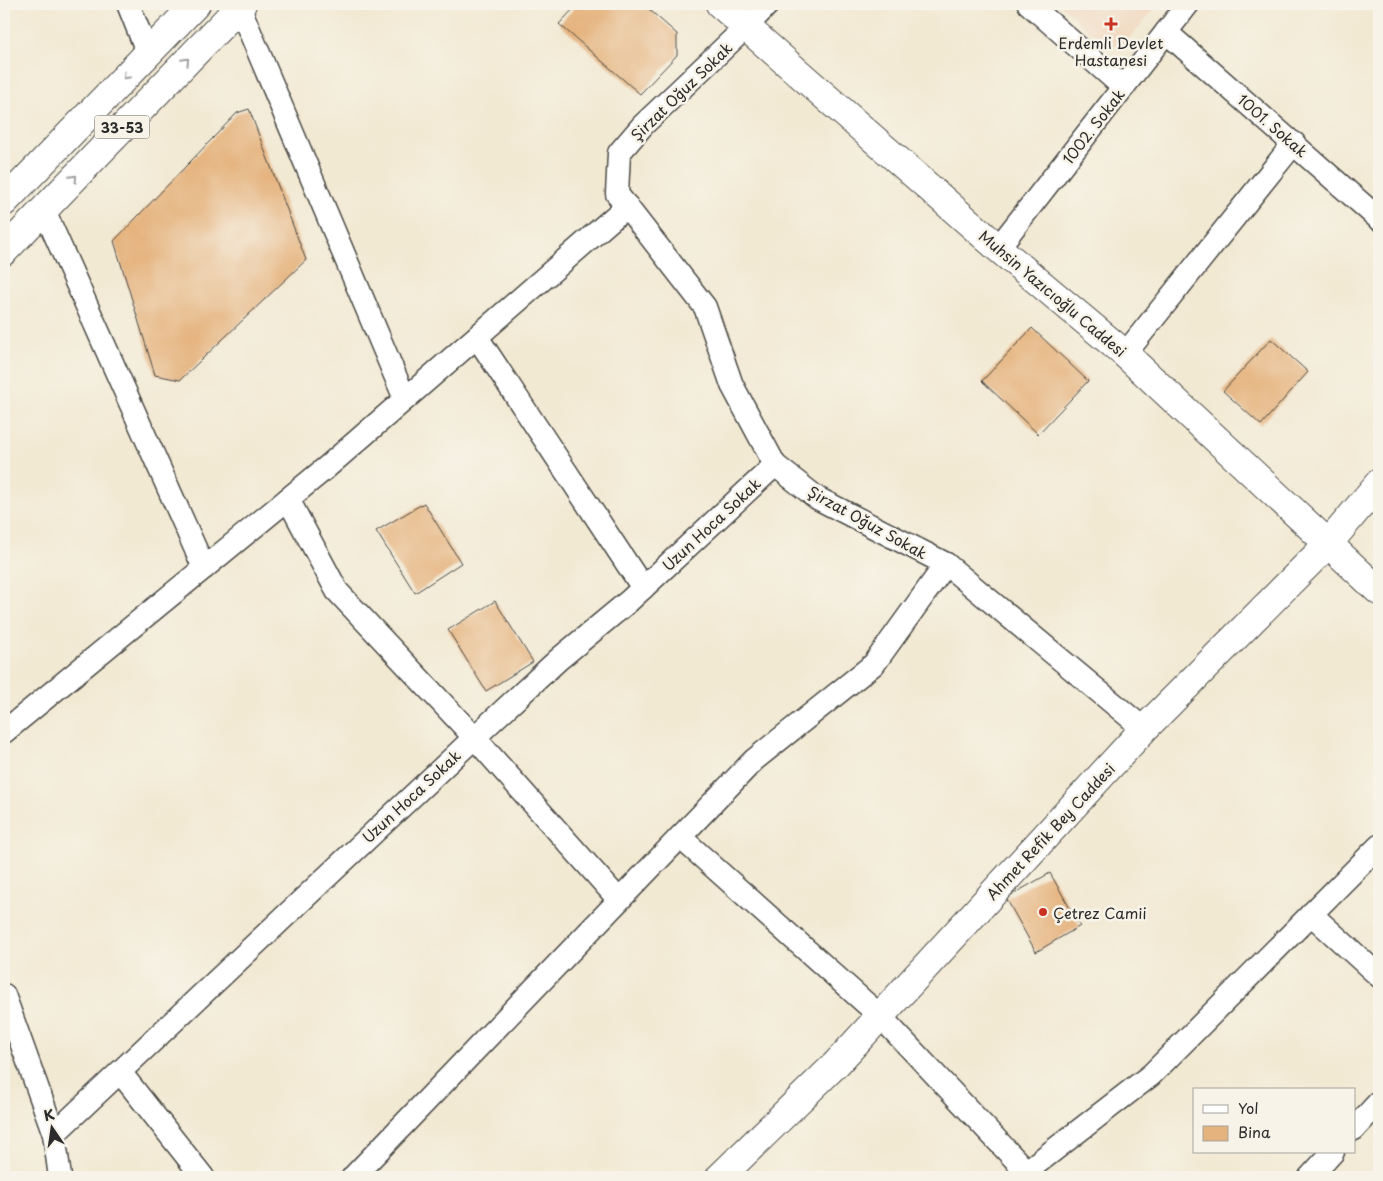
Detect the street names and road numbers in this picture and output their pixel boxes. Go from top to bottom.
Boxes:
street label: Şirzat Oğuz Sokak [625,36,737,146]
street label: 1002. Sokak [1056,83,1130,169]
street label: 1001. Sokak [1233,88,1314,162]
road number: 33-53 [94,115,150,138]
street label: Muhsin Yazıcıoğlu Caddesi [974,224,1132,362]
street label: Uzun Hoca Sokak [656,472,766,576]
street label: Şirzat Oğuz Sokak [804,480,932,565]
street label: Uzun Hoca Sokak [356,744,466,848]
street label: Ahmet Refik Bey Caddesi [980,757,1120,905]

